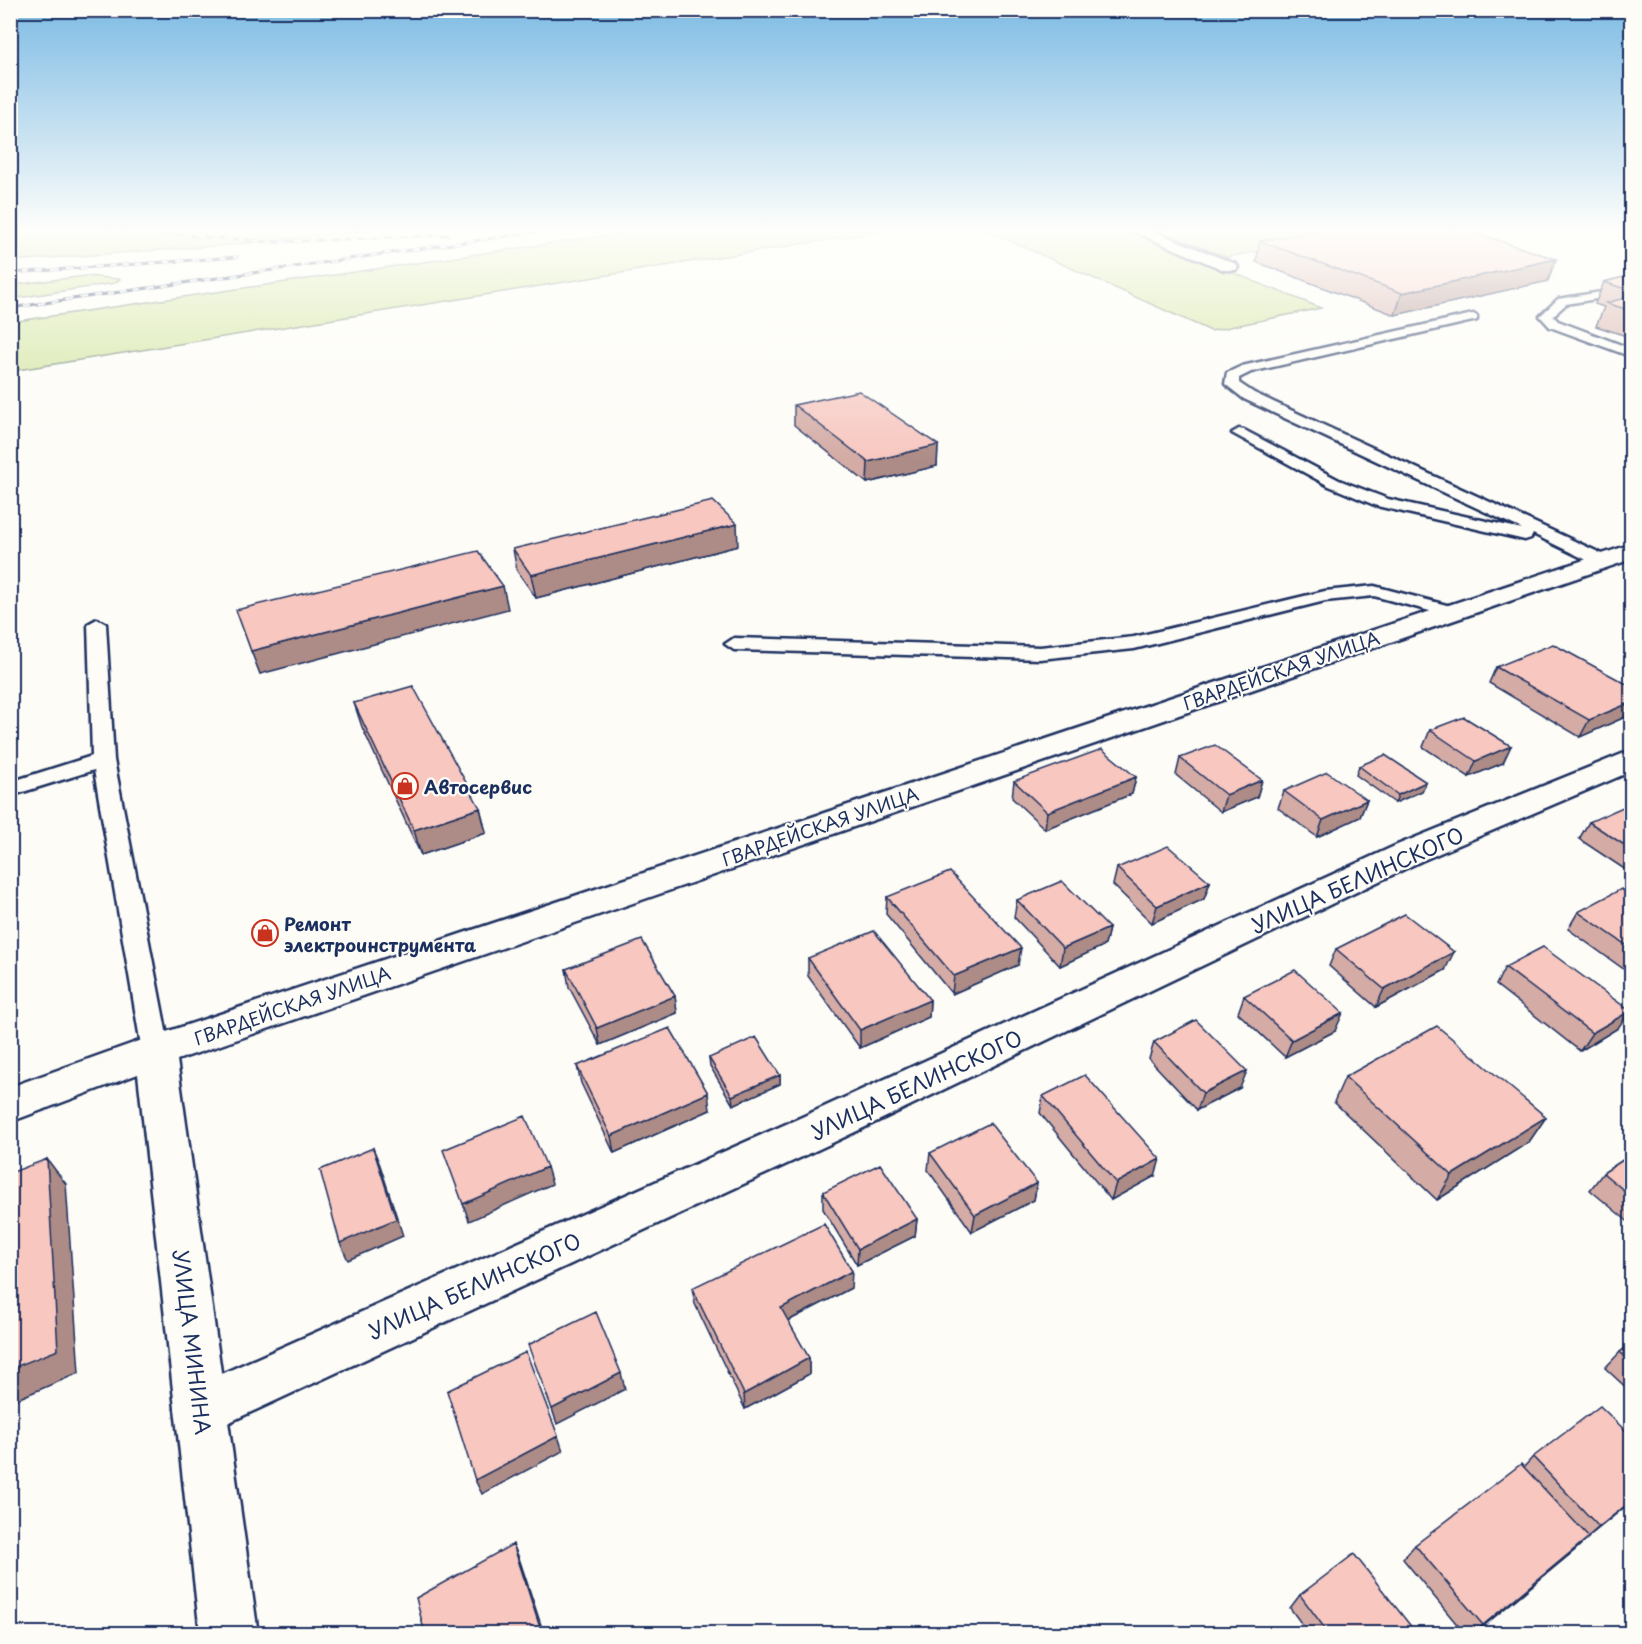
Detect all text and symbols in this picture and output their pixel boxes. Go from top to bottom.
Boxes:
street label: ГВАРДЕЙСКАЯ УЛИЦА [1179,624,1383,716]
shop icon: Автосервис [390,771,420,801]
place label: Автосервис [424,773,532,800]
street label: ГВАРДЕЙСКАЯ УЛИЦА [718,780,922,872]
street label: УЛИЦА БЕЛИНСКОГО [1246,818,1468,940]
place label: Ремонт электроинструмента [284,910,477,958]
shop icon: Ремонт электроинструмента [250,918,280,948]
street label: ГВАРДЕЙСКАЯ УЛИЦА [190,959,394,1051]
street label: УЛИЦА БЕЛИНСКОГО [805,1021,1027,1147]
street label: УЛИЦА БЕЛИНСКОГО [363,1224,585,1346]
street label: УЛИЦА МИНИНА [166,1248,220,1436]

